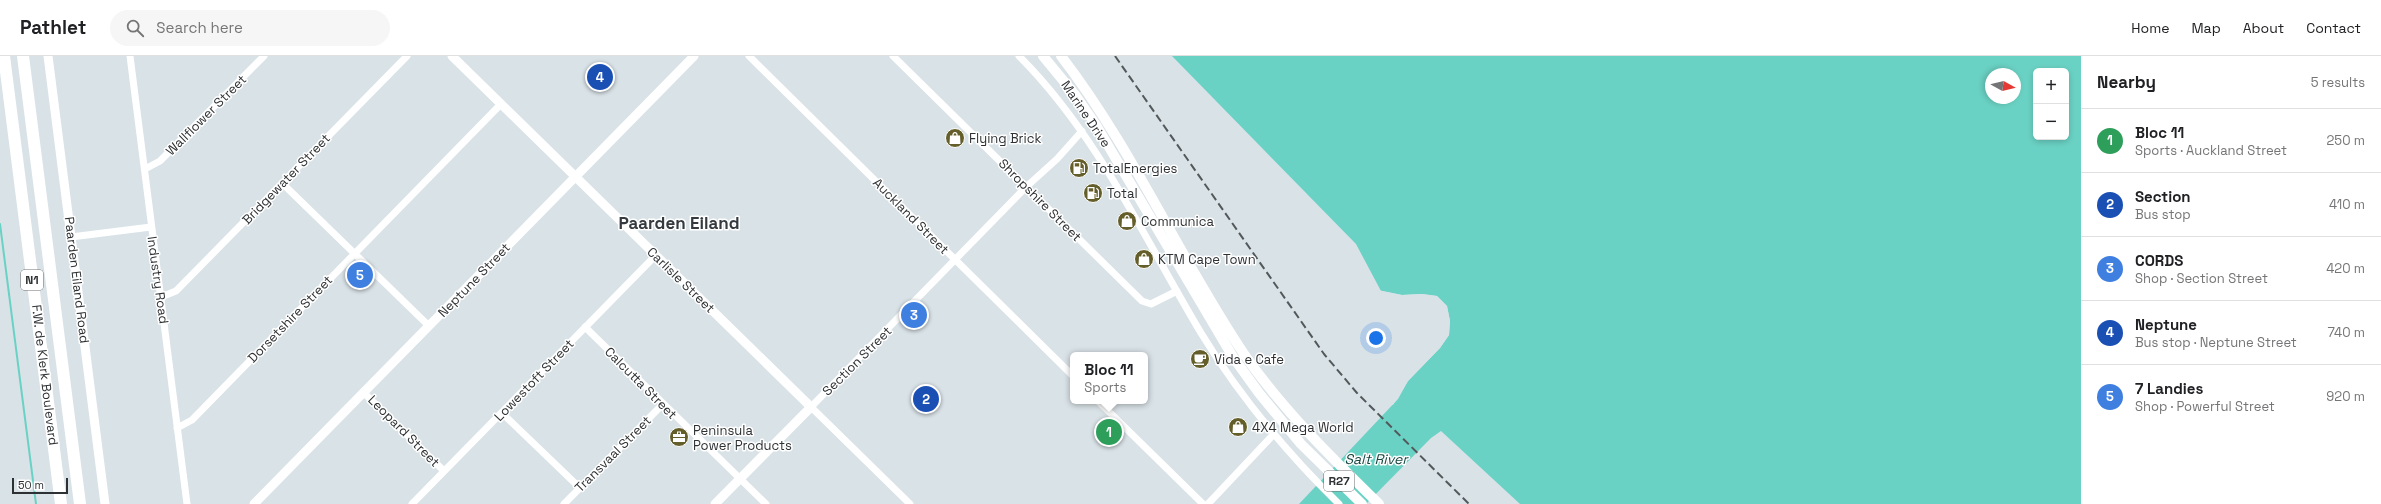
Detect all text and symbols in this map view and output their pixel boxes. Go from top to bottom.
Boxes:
search box [110,10,390,46]
text: Pathlet [20,15,86,40]
icon: search [124,17,146,39]
text: Search here [156,18,243,37]
text: Home [2131,19,2169,37]
text: Map [2191,19,2221,37]
text: About [2243,19,2284,37]
text: Contact [2306,19,2361,37]
pin: 4 [587,62,613,92]
north arrow [1985,68,2021,104]
map controls [2033,68,2069,140]
button: + [2033,68,2069,104]
street label: Wallflower Street [162,71,250,159]
text: Nearby [2097,71,2156,93]
text: 5 results [2311,74,2365,91]
street label: Marine Drive [1057,77,1115,151]
button: − [2033,104,2069,140]
text: Bloc 11 [2135,123,2184,142]
shop icon: Flying Brick [944,127,966,149]
street label: Bridgewater Street [238,130,334,228]
place label: Flying Brick [969,130,1041,147]
text: 1 [2107,132,2113,149]
text: 250 m [2327,132,2365,149]
text: Sports · Auckland Street [2135,142,2287,159]
street label: Shropshire Street [995,155,1085,245]
fuel station icon: TotalEnergies [1068,157,1090,179]
place label: TotalEnergies [1093,160,1178,177]
street label: Auckland Street [869,174,953,258]
fuel station icon: Total [1082,182,1104,204]
place label: Total [1107,185,1138,202]
text: Section [2135,187,2191,206]
text: 2 [2106,196,2114,213]
text: 410 m [2329,196,2365,213]
text: Bus stop [2135,206,2191,223]
shop icon: Communica [1116,210,1138,232]
district label: Paarden Eiland [618,212,740,234]
place label: Communica [1141,213,1215,230]
street label: Paarden Eiland Road [61,216,93,344]
street label: Industry Road [143,235,173,325]
street label: Neptune Street [434,239,514,321]
street label: Carlisle Street [643,243,719,317]
shop icon: KTM Cape Town [1133,248,1155,270]
place label: KTM Cape Town [1158,251,1256,268]
text: CORDS [2135,251,2183,270]
pin: 5 [347,260,373,290]
text: 3 [2106,260,2114,277]
text: 420 m [2326,260,2365,277]
road number: N1 [21,270,43,290]
text: Shop · Section Street [2135,270,2268,287]
street label: Dorsetshire Street [244,272,336,366]
pin: 3 [901,300,927,330]
street label: F.W. de Klerk Boulevard [28,304,62,446]
text: Neptune [2135,315,2197,334]
street label: Section Street [819,323,895,399]
text: 4 [2106,324,2114,341]
text: 740 m [2327,324,2365,341]
your location [1366,328,1386,348]
text: Bus stop · Neptune Street [2135,334,2297,351]
street label: Lowestoft Street [490,335,578,425]
street label: Calcutta Street [601,343,681,423]
cafe icon: Vida e Cafe [1189,348,1211,370]
place label: Vida e Cafe [1214,351,1284,368]
popup [1070,352,1148,404]
text: Bloc 11 [1084,360,1134,379]
text: Sports [1084,379,1126,396]
text: 7 Landies [2135,379,2203,398]
pin: 2 [913,384,939,414]
text: 5 [2106,388,2114,405]
text: 920 m [2326,388,2365,405]
street label: Leopard Street [364,391,444,471]
text: Shop · Powerful Street [2135,398,2275,415]
street label: Transvaal Street [571,412,655,496]
shop icon: 4X4 Mega World [1227,416,1249,438]
pin: 1 [1096,417,1122,447]
place label: 4X4 Mega World [1252,419,1354,436]
place label: Peninsula Power Products [693,422,792,454]
office icon: Peninsula Power Products [668,426,690,448]
water label: Salt River [1344,450,1409,468]
road number: R27 [1324,471,1354,491]
scale bar [12,476,68,495]
text: 50 m [18,478,44,492]

